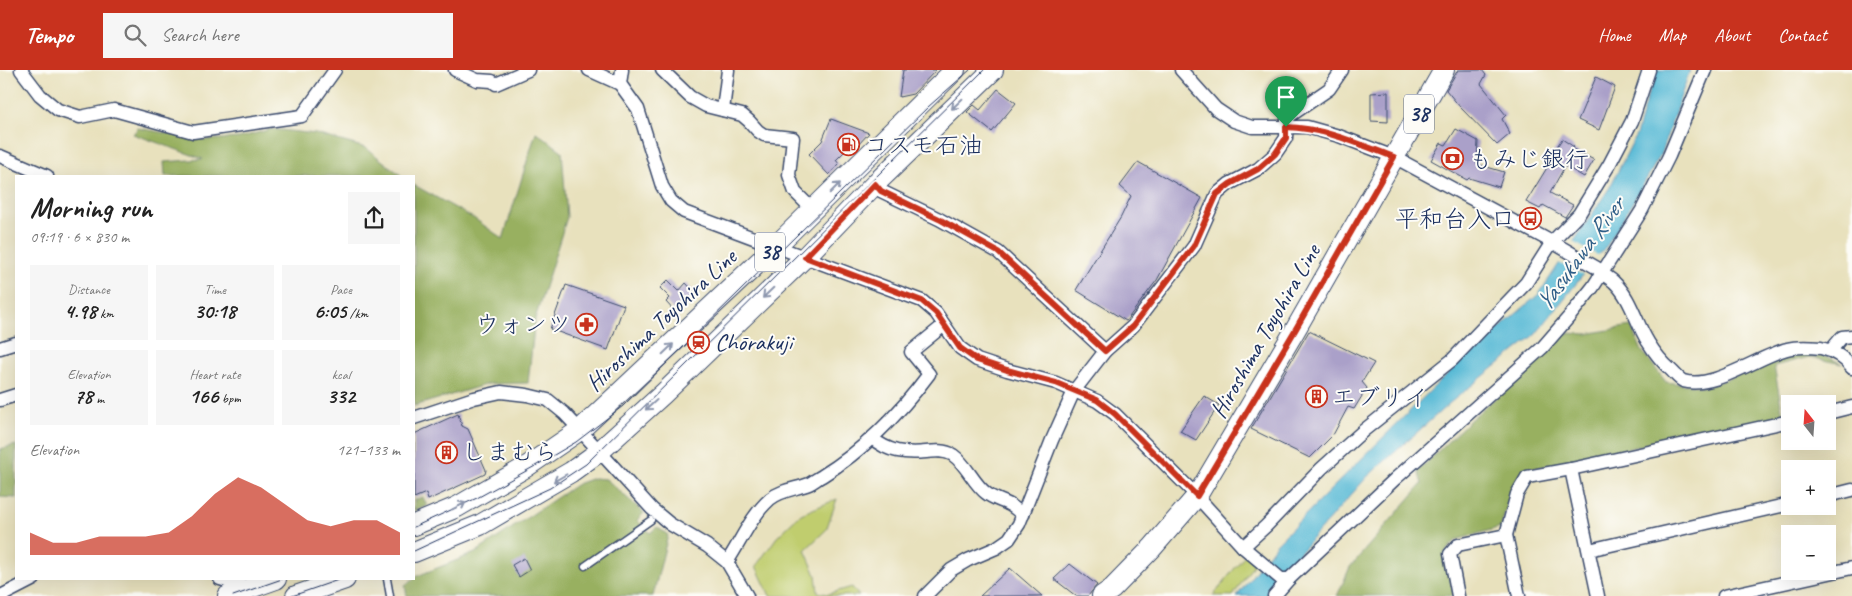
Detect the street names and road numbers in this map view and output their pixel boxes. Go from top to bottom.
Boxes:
road number: 38 [1404,94,1434,134]
road number: 38 [755,232,785,272]
street label: Hiroshima Toyohira Line [1203,237,1328,423]
street label: Hiroshima Toyohira Line [579,241,744,398]

